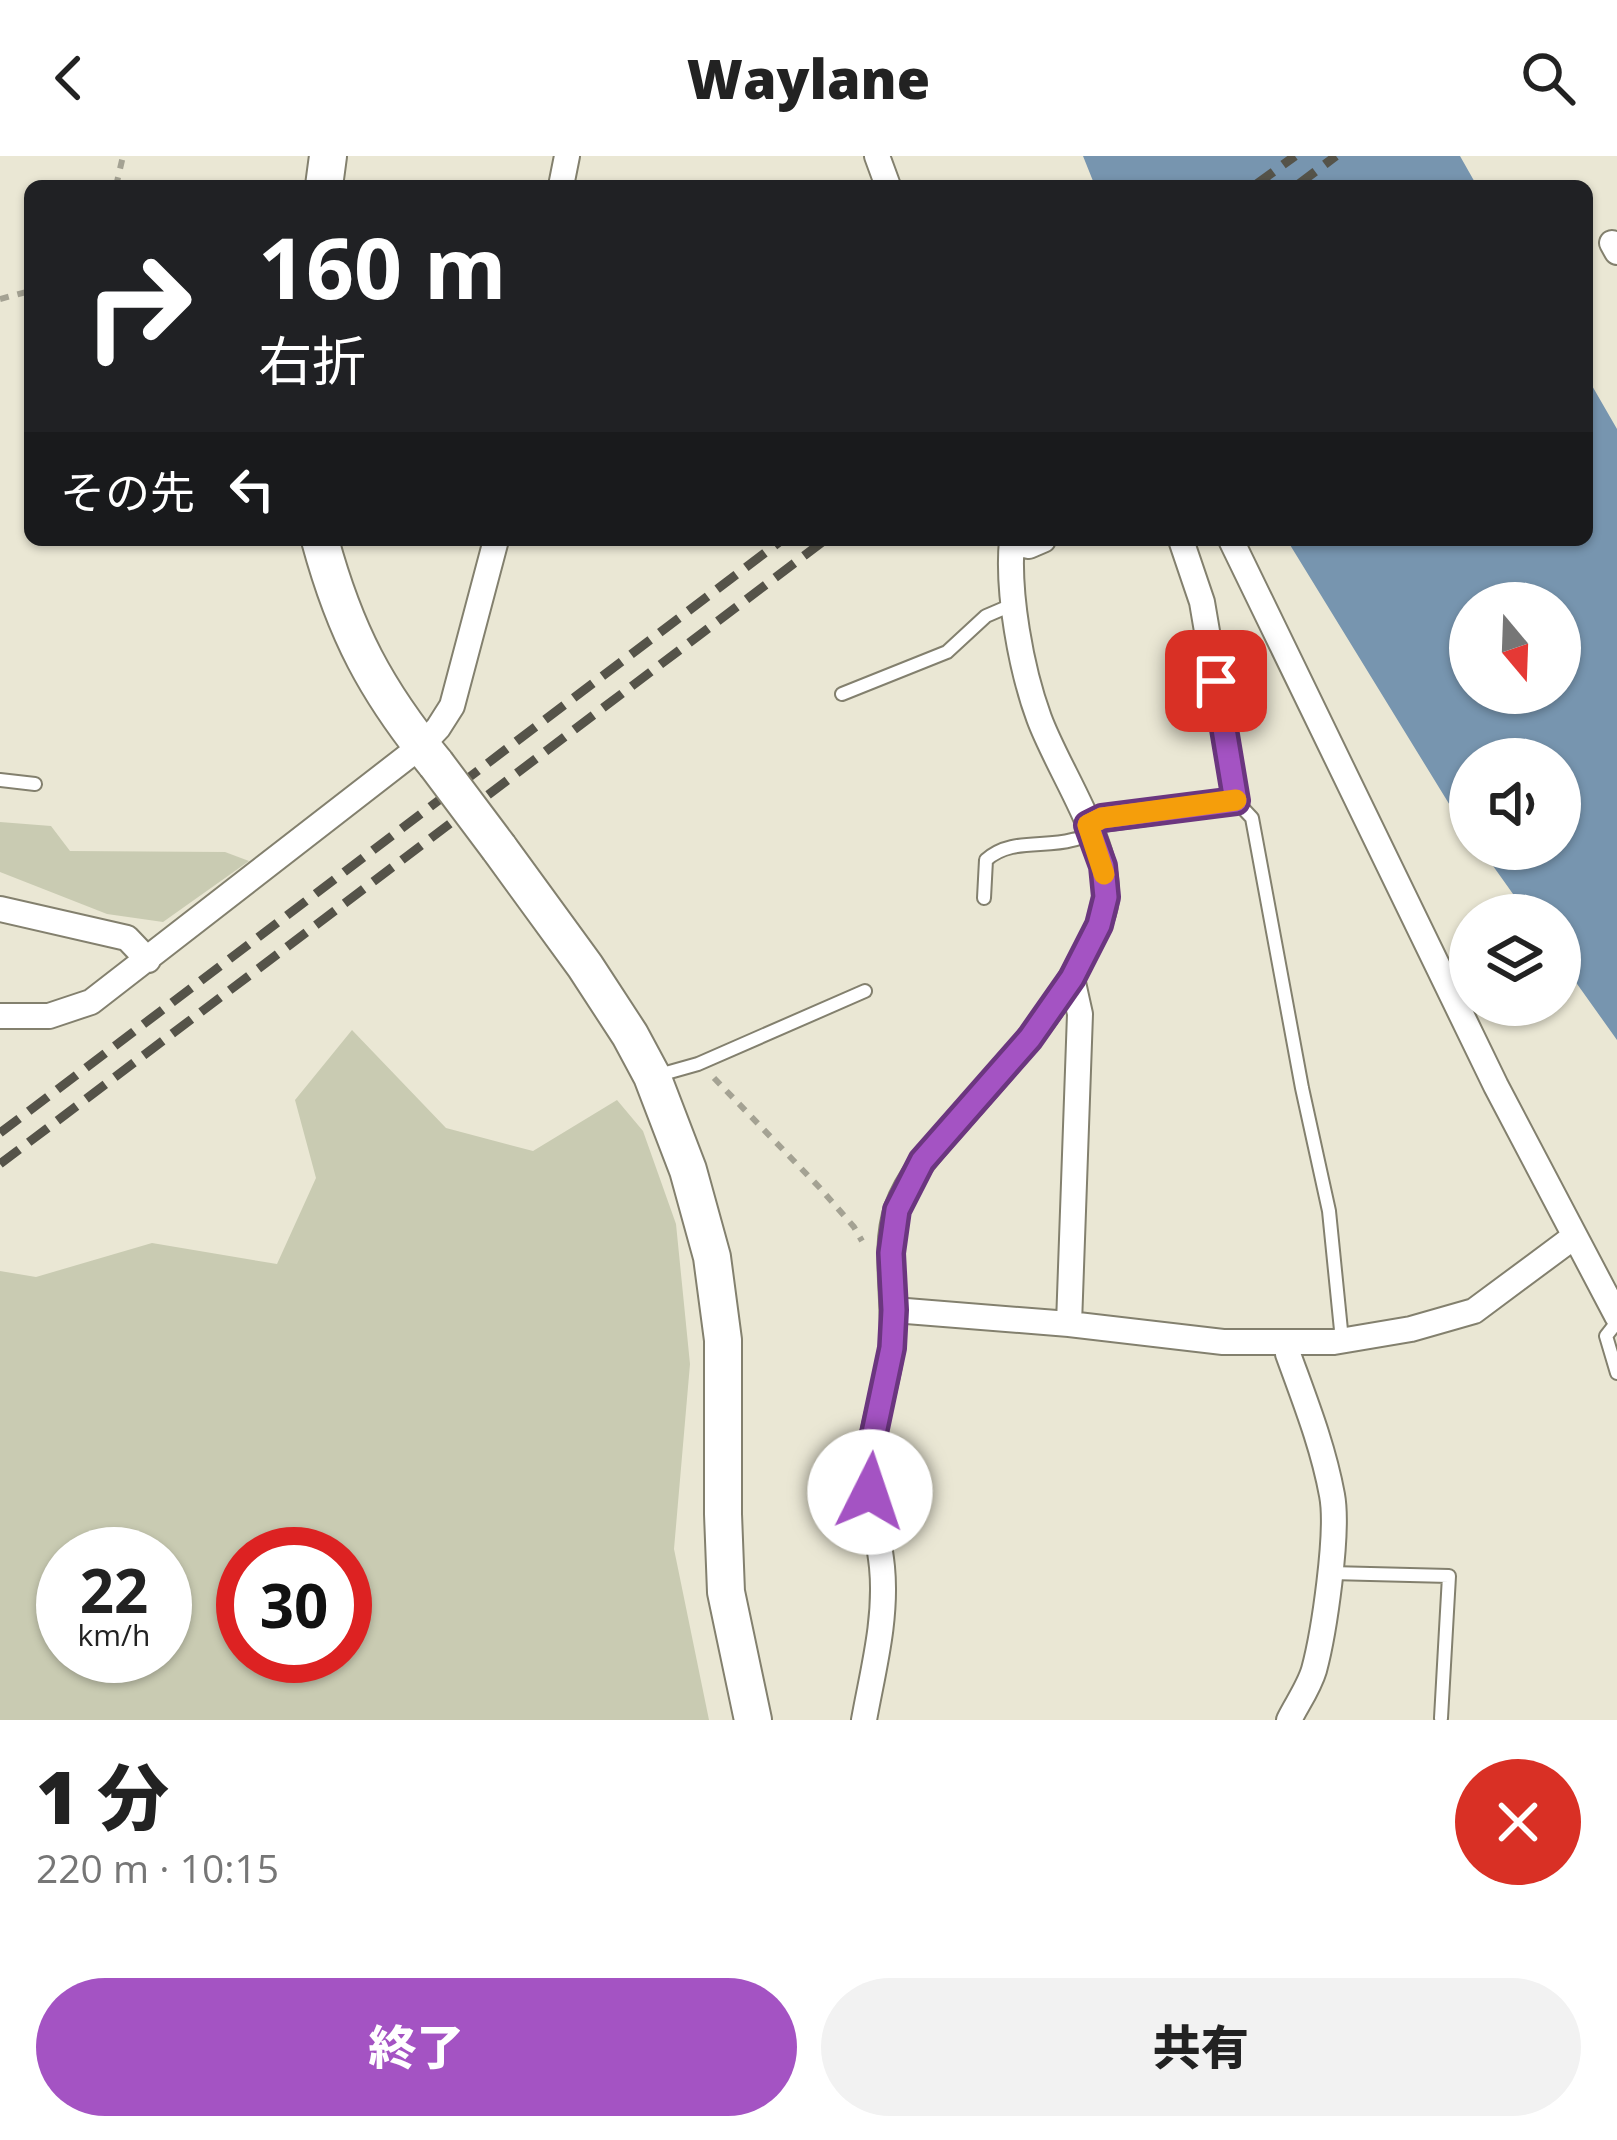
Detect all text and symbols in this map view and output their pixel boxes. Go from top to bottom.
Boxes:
text: Waylane [687,41,930,115]
icon: back [36,45,102,111]
icon: search [1515,45,1581,111]
text: 160 m [258,209,506,324]
icon: right [60,228,216,384]
text: 右折 [258,323,366,397]
icon: left [219,456,285,522]
text: その先 [60,461,195,522]
north arrow [1449,582,1581,714]
map controls [1449,582,1581,1026]
pin [1165,630,1267,732]
icon: arrive [1183,648,1249,714]
button: sound [1449,738,1581,870]
button: layers [1449,894,1581,1026]
position arrow [807,1429,933,1555]
speed limit sign: 30 [216,1527,372,1683]
text: 22 [80,1549,148,1631]
text: km/h [78,1614,150,1655]
text: 1 分 [36,1747,169,1845]
button: close [1455,1759,1581,1885]
text: 220 m · 10:15 [36,1841,279,1894]
button: 終了 [36,1978,797,2116]
button: 共有 [821,1978,1581,2116]

